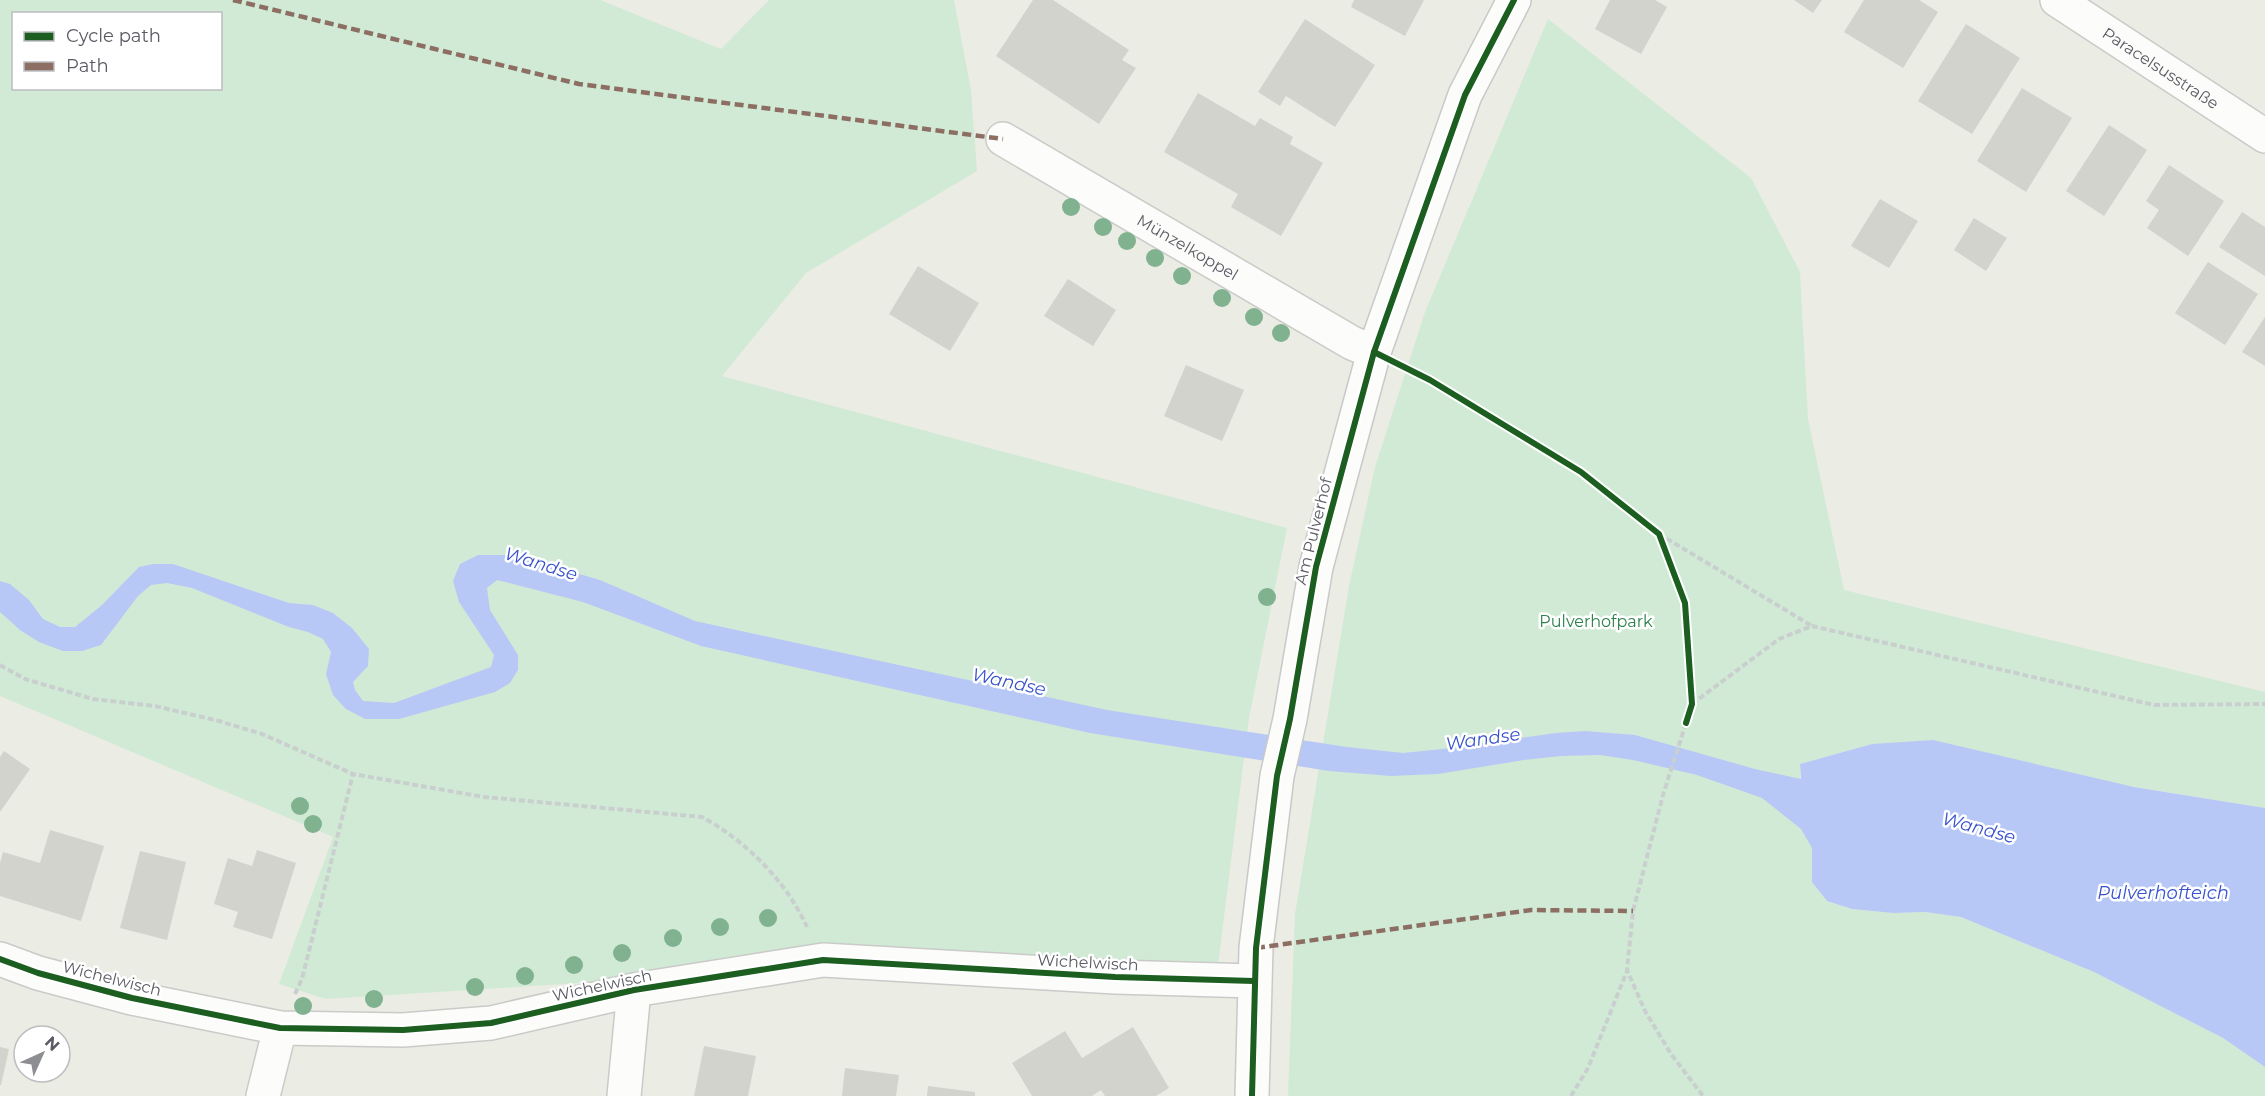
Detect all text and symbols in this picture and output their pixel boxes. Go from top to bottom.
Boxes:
legend [12,12,222,90]
street label: Paracelsusstraße [2099,23,2222,113]
text: Cycle path [66,25,161,47]
text: Path [66,55,109,77]
street label: Münzelkoppel [1134,210,1241,284]
street label: Am Pulverhof [1291,475,1336,587]
water label: Wandse [502,543,580,586]
park label: Pulverhofpark [1539,612,1653,631]
water label: Wandse [970,663,1048,701]
water label: Wandse [1444,723,1522,755]
water label: Wandse [1940,808,2018,848]
water label: Pulverhofteich [2097,882,2229,904]
street label: Wichelwisch [1037,950,1139,975]
street label: Wichelwisch [60,957,163,1000]
street label: Wichelwisch [551,966,654,1005]
north arrow [12,1024,72,1084]
text: N [41,1032,64,1055]

